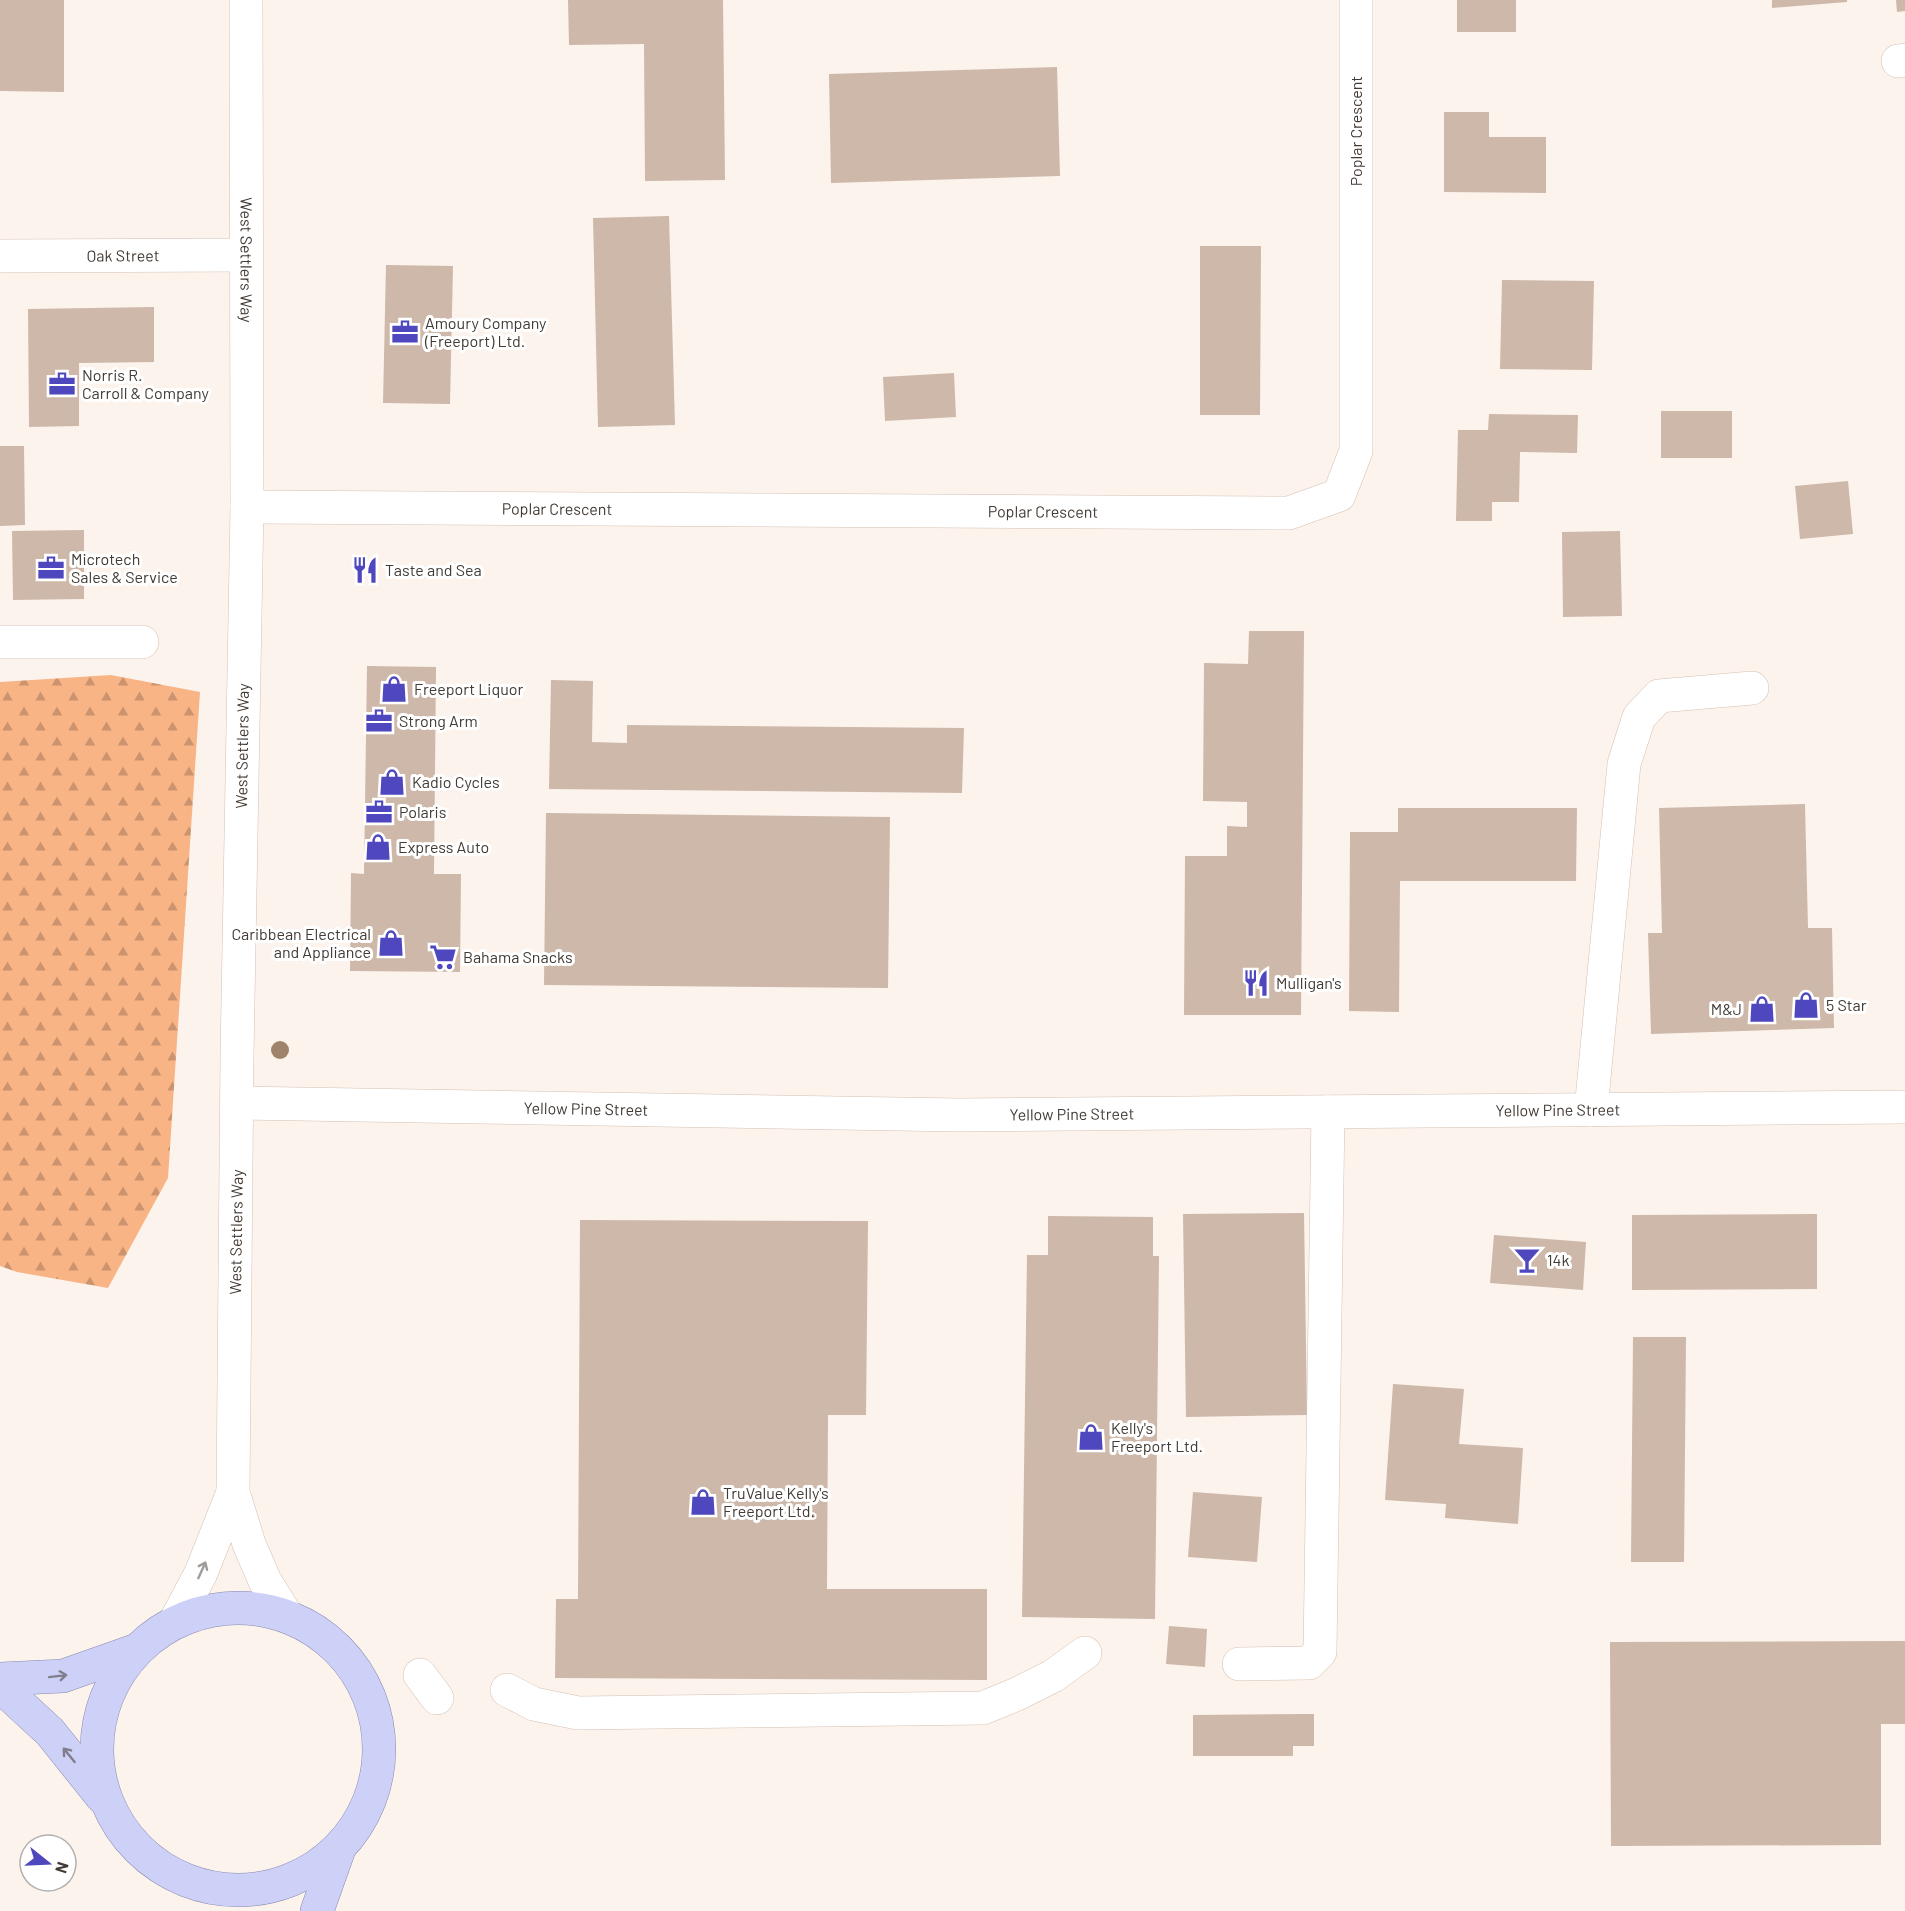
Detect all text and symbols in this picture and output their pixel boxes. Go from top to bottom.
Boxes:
street label: Poplar Crescent [1346,76,1365,186]
street label: West Settlers Way [237,197,257,323]
street label: Oak Street [86,245,160,265]
place label: Amoury Company (Freeport) Ltd. [424,313,547,350]
office icon: Amoury Company (Freeport) Ltd. [390,317,420,347]
place label: Norris R. Carroll & Company [82,365,209,402]
office icon: Norris R. Carroll & Company [47,369,77,399]
street label: Poplar Crescent [502,498,612,518]
street label: Poplar Crescent [988,501,1098,521]
place label: Microtech Sales & Service [71,549,178,586]
office icon: Microtech Sales & Service [36,553,66,583]
restaurant icon: Taste and Sea [350,555,380,585]
place label: Taste and Sea [385,560,482,579]
shop icon: Freeport Liquor [379,674,409,704]
place label: Freeport Liquor [414,679,524,698]
street label: West Settlers Way [231,683,252,809]
office icon: Strong Arm [364,706,394,736]
place label: Strong Arm [399,711,478,730]
shop icon: Kadio Cycles [377,767,407,797]
place label: Kadio Cycles [412,772,500,791]
office icon: Polaris [364,797,394,827]
place label: Polaris [399,802,446,821]
shop icon: Express Auto [363,832,393,862]
place label: Express Auto [398,837,489,856]
place label: Caribbean Electrical and Appliance [231,924,371,961]
shop icon: Caribbean Electrical and Appliance [376,928,406,958]
supermarket icon: Bahama Snacks [428,942,458,972]
place label: Bahama Snacks [463,947,573,966]
restaurant icon: Mulligan's [1241,968,1271,998]
place label: Mulligan's [1276,973,1342,992]
shop icon: 5 Star [1791,990,1821,1020]
shop icon: M&J [1747,994,1777,1024]
place label: 5 Star [1826,995,1867,1014]
place label: M&J [1711,999,1742,1018]
street label: Yellow Pine Street [523,1098,648,1119]
street label: Yellow Pine Street [1495,1099,1620,1119]
street label: Yellow Pine Street [1009,1104,1134,1124]
street label: West Settlers Way [225,1169,246,1295]
bar icon: 14k [1512,1245,1542,1275]
place label: 14k [1547,1250,1569,1269]
place label: Kelly's Freeport Ltd. [1111,1418,1203,1455]
shop icon: Kelly's Freeport Ltd. [1076,1422,1106,1452]
place label: TruValue Kelly's Freeport Ltd. [723,1483,829,1520]
shop icon: TruValue Kelly's Freeport Ltd. [688,1487,718,1517]
one-way arrow [197,1561,208,1580]
one-way arrow [48,1670,68,1681]
one-way arrow [62,1747,75,1763]
north arrow [18,1833,78,1893]
text: N [52,1860,73,1876]

